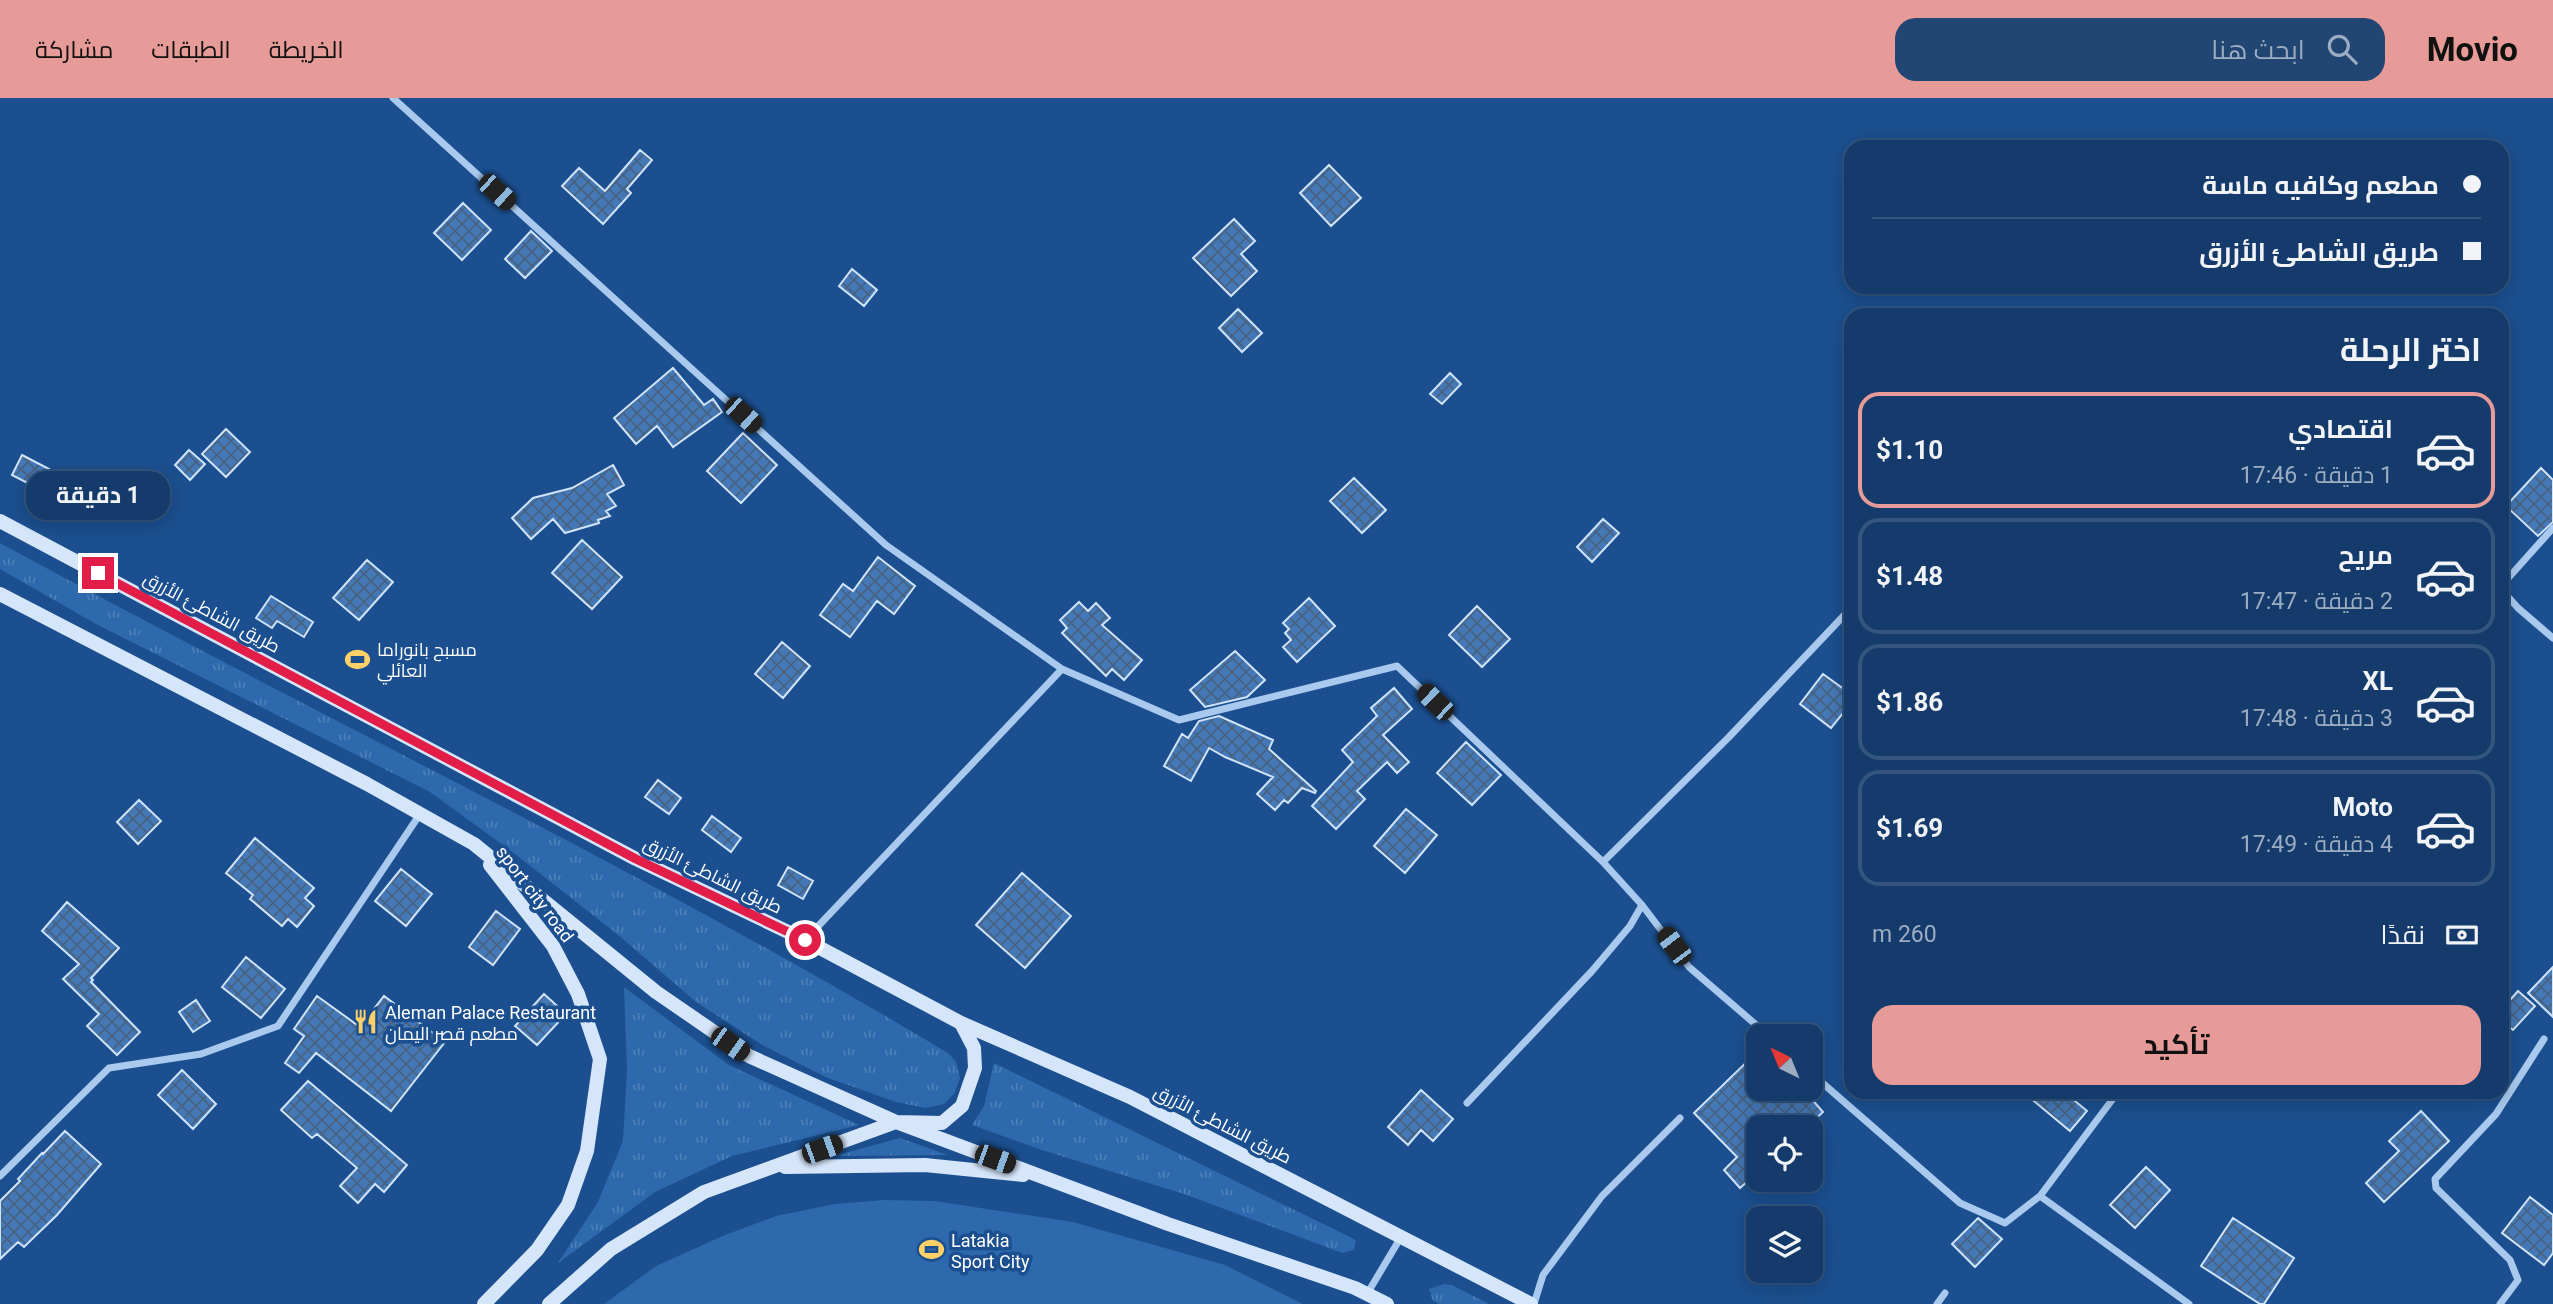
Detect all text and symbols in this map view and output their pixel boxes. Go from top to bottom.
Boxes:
search box [1895,18,2385,81]
icon: search [2323,30,2361,68]
text: Movio [2427,30,2518,69]
text: ابحث هنا [2211,35,2305,65]
text: مشاركة [35,36,113,64]
text: الطبقات [151,36,231,64]
text: الخريطة [269,36,344,64]
car [475,170,520,214]
text: مطعم وكافيه ماسة [2202,170,2439,200]
text: طريق الشاطئ الأزرق [2199,237,2439,267]
text: اختر الرحلة [2340,331,2481,369]
car [721,393,766,437]
text: اقتصادي [2288,414,2393,444]
icon: car [2414,419,2477,482]
text: $1.10 [1876,435,1943,465]
text: 1 دقيقة · 17:46 [2240,462,2393,489]
callout: 1 دقيقة [26,472,170,520]
text: 1 دقيقة [56,482,140,509]
text: مريح [2338,540,2393,570]
icon: car [2414,545,2477,608]
route end [82,557,114,589]
text: $1.48 [1876,561,1943,591]
street label: طريق الشاطئ الأزرق [139,567,284,659]
text: 2 دقيقة · 17:47 [2240,588,2393,615]
place label: مسبح بانوراما العائلي [377,639,477,685]
sports icon: مسبح بانوراما العائلي [343,645,371,673]
text: XL [2362,666,2393,696]
icon: car [2414,671,2477,734]
car [1413,680,1458,724]
text: $1.86 [1876,687,1943,717]
text: 3 دقيقة · 17:48 [2240,705,2393,732]
text: Moto [2332,792,2393,822]
icon: car [2414,797,2477,860]
text: $1.69 [1876,813,1943,843]
text: 4 دقيقة · 17:49 [2240,831,2393,858]
street label: طريق الشاطئ الأزرق [639,832,786,919]
street label: sport city road [492,842,578,946]
icon: cash [2443,916,2481,954]
text: نقدًا [2381,920,2425,950]
text: 260 m [1872,921,1937,948]
car [1653,923,1696,969]
route start [789,924,821,956]
place label: Aleman Palace Restaurant مطعم قصر اليمان [385,1002,596,1046]
button: تأكيد [1872,1005,2481,1085]
restaurant icon: Aleman Palace Restaurant مطعم قصر اليمان [351,1008,379,1036]
car [707,1023,754,1065]
north arrow [1746,1024,1824,1101]
map controls [1746,1024,1823,1283]
street label: طريق الشاطئ الأزرق [1150,1080,1295,1169]
button: locate [1746,1115,1823,1192]
car [799,1132,846,1166]
car [972,1142,1019,1176]
button: layers [1746,1206,1823,1283]
place label: Latakia Sport City [951,1230,1030,1272]
sports icon: Latakia Sport City [917,1236,945,1264]

